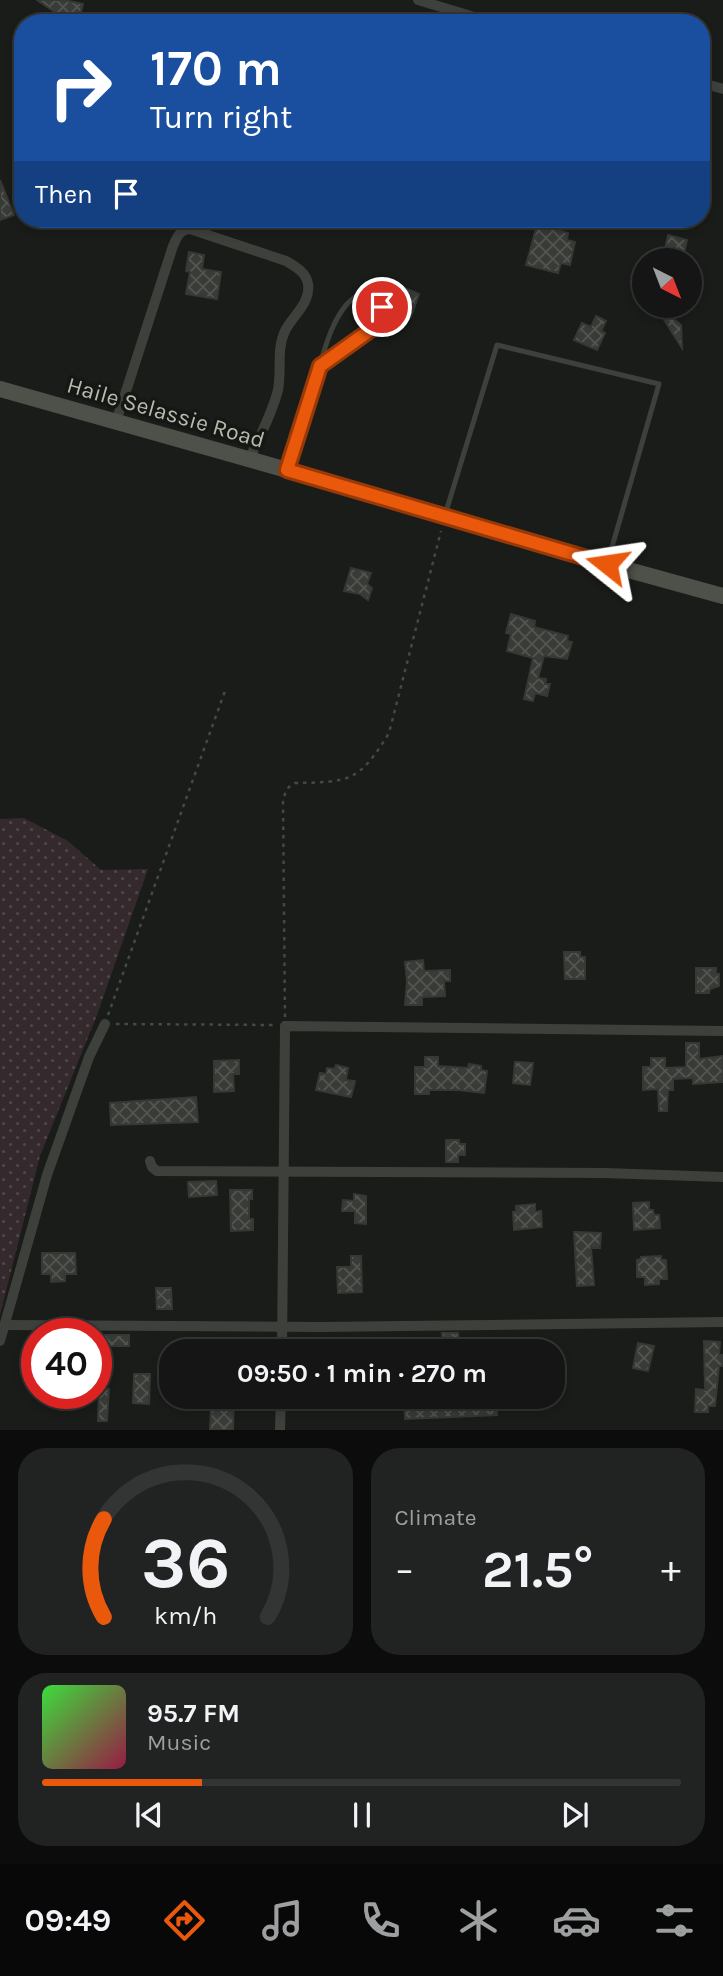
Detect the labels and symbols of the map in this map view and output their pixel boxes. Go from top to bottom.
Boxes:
north arrow [632,248,702,318]
pin [352,277,412,337]
street label: Haile Selassie Road [64,371,268,454]
position arrow [570,527,644,601]
speed limit sign: 40 [21,1318,112,1409]

